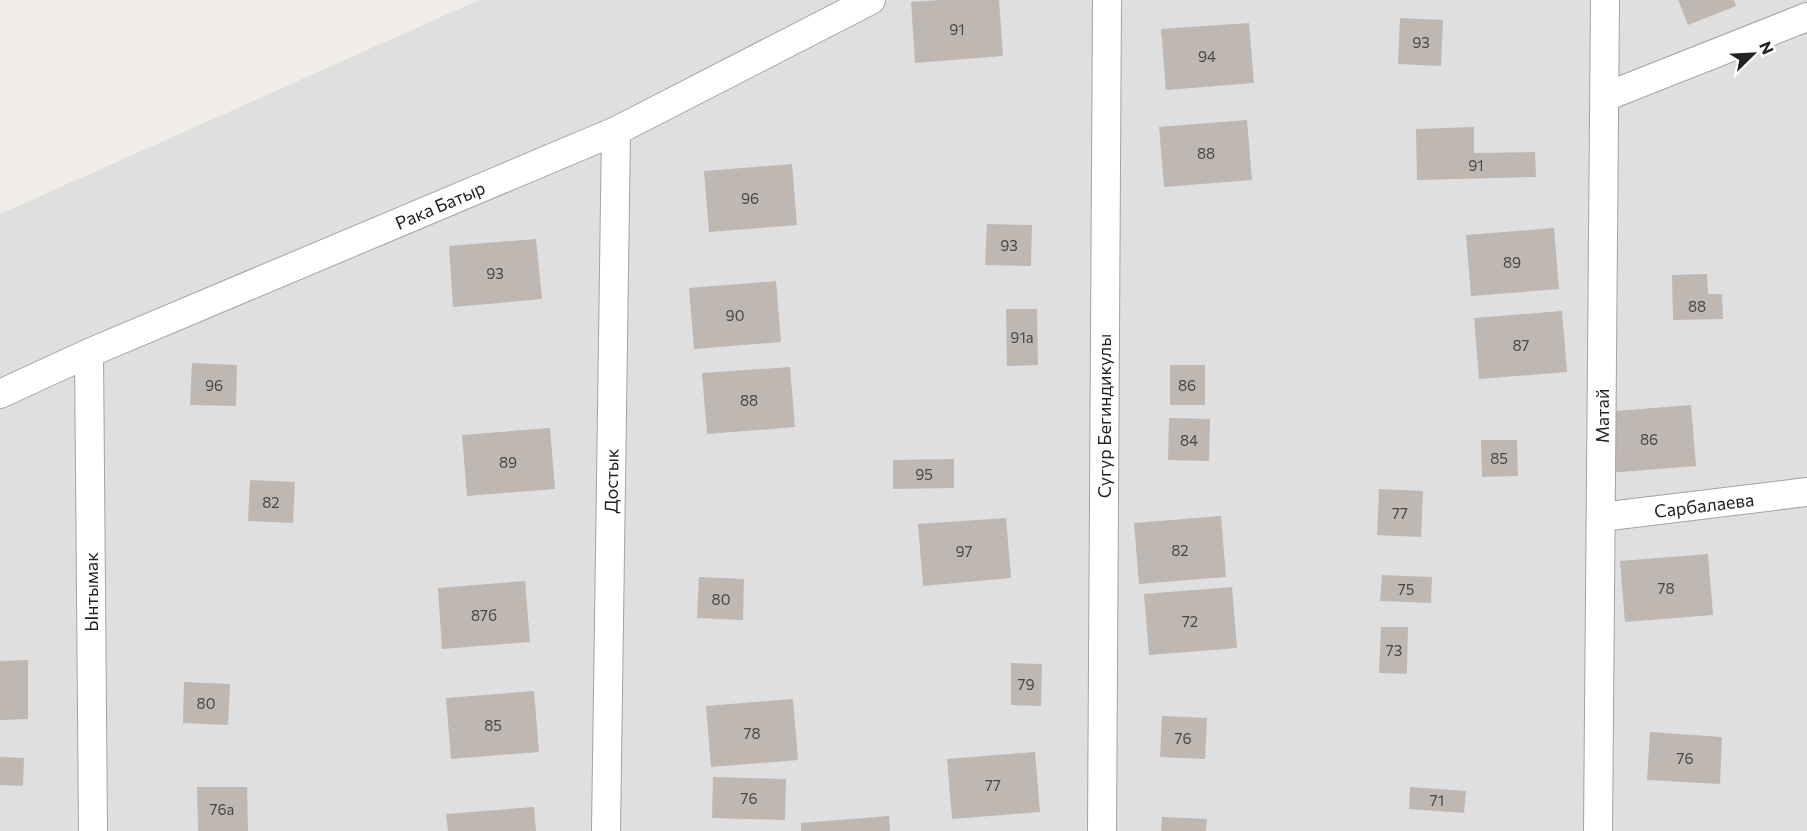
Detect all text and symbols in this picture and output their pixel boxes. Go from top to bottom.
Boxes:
house number: 91 [949,20,965,38]
north arrow [1723,24,1783,84]
house number: 93 [1412,33,1430,51]
text: N [1756,38,1778,57]
house number: 94 [1198,47,1216,65]
house number: 88 [1197,144,1215,162]
house number: 91 [1468,156,1484,174]
street label: Рака Батыр [392,176,488,234]
house number: 96 [741,189,759,207]
house number: 93 [1000,236,1018,254]
house number: 89 [1503,253,1521,271]
house number: 93 [486,264,504,282]
house number: 88 [1688,297,1706,315]
house number: 90 [726,306,744,324]
house number: 91а [1010,328,1034,346]
street label: Сугур Бегиндикулы [1093,334,1115,498]
house number: 87 [1513,336,1530,354]
house number: 96 [205,376,223,394]
house number: 86 [1178,376,1196,394]
street label: Матай [1591,389,1613,443]
house number: 88 [740,391,758,409]
house number: 86 [1640,430,1658,448]
house number: 84 [1180,431,1198,449]
street label: Достык [599,448,623,514]
house number: 85 [1490,449,1508,467]
house number: 89 [499,453,517,471]
house number: 95 [915,465,933,483]
street label: Сарбалаева [1653,488,1755,522]
house number: 82 [262,493,280,511]
house number: 77 [1392,504,1408,522]
house number: 82 [1171,541,1189,559]
house number: 97 [956,542,973,560]
street label: Ынтымак [80,552,102,632]
house number: 78 [1658,579,1674,597]
house number: 75 [1398,580,1414,598]
house number: 80 [712,590,730,608]
house number: 87б [471,606,497,624]
house number: 72 [1182,612,1198,630]
house number: 73 [1386,641,1402,659]
house number: 79 [1018,675,1034,693]
house number: 80 [197,694,215,712]
house number: 85 [484,716,502,734]
house number: 78 [744,724,760,742]
house number: 76 [1175,729,1191,747]
house number: 76 [1677,749,1693,767]
house number: 77 [985,776,1001,794]
house number: 76 [741,789,757,807]
house number: 71 [1430,791,1444,809]
house number: 76а [210,800,234,818]

